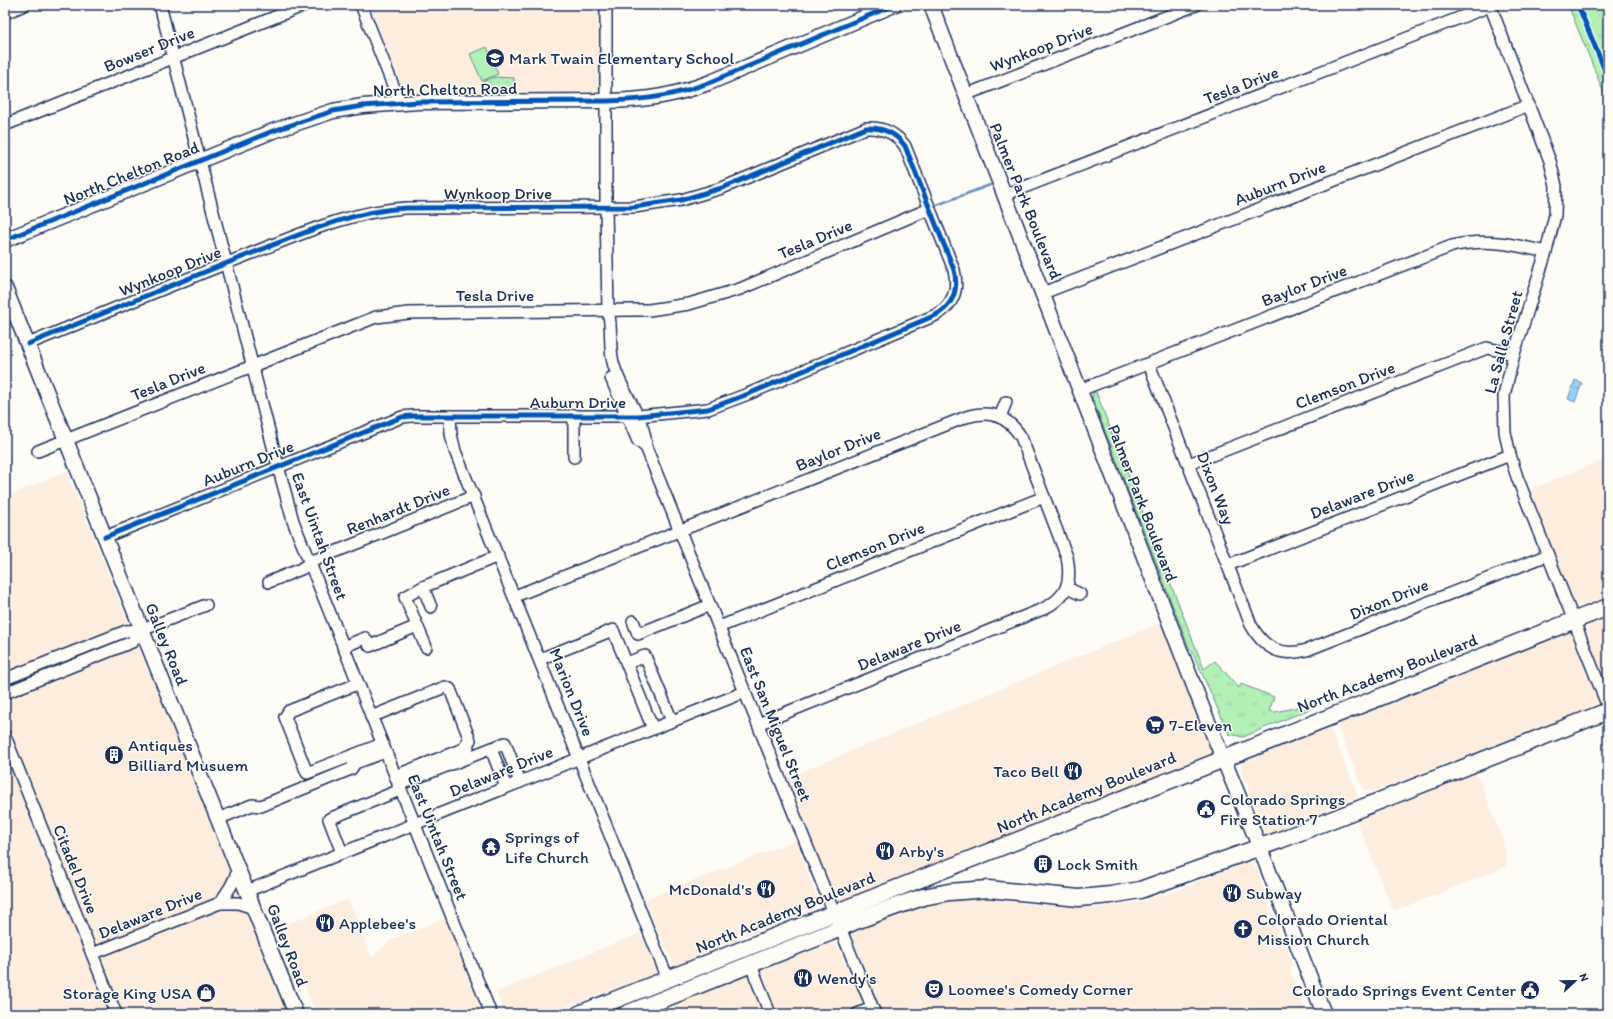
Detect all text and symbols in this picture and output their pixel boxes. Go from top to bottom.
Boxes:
street label: Wynkoop Drive [987,18,1095,76]
street label: Bowser Drive [101,22,197,76]
school or university icon: Mark Twain Elementary School [484,47,506,69]
place label: Mark Twain Elementary School [509,48,734,68]
street label: Tesla Drive [1201,62,1281,108]
street label: North Chelton Road [373,78,517,100]
street label: Palmer Park Boulevard [985,120,1067,283]
street label: North Chelton Road [60,137,202,209]
street label: Auburn Drive [1231,156,1329,210]
street label: Wynkoop Drive [444,183,552,203]
street label: Tesla Drive [775,214,855,264]
street label: Wynkoop Drive [116,241,224,301]
street label: Baylor Drive [1258,260,1350,310]
street label: Tesla Drive [456,285,534,305]
street label: La Salle Street [1480,288,1527,396]
street label: Tesla Drive [128,357,208,405]
street label: Clemson Drive [1292,357,1398,413]
street label: Auburn Drive [530,392,626,412]
street label: Palmer Park Boulevard [1104,421,1183,585]
street label: Baylor Drive [793,423,883,475]
street label: Auburn Drive [200,436,296,490]
street label: Dixon Way [1193,448,1239,528]
street label: Delaware Drive [1307,465,1417,523]
street label: East Uintah Street [288,470,353,603]
street label: Renhardt Drive [343,479,453,539]
street label: Clemson Drive [822,517,928,575]
street label: Dixon Drive [1347,574,1431,624]
street label: Galley Road [141,600,193,689]
street label: Delaware Drive [854,615,964,675]
street label: North Academy Boulevard [1294,629,1480,717]
street label: East San Miguel Street [736,643,817,805]
street label: Marion Drive [545,645,599,739]
supermarket icon: 7-Eleven [1144,714,1166,736]
place label: 7-Eleven [1169,715,1232,735]
place label: Antiques Billiard Musuem [128,735,248,775]
street label: Delaware Drive [446,741,556,801]
building icon: Antiques Billiard Musuem [103,744,125,766]
street label: North Academy Boulevard [993,747,1179,837]
restaurant icon: Taco Bell [1062,760,1084,782]
place label: Taco Bell [993,761,1059,781]
street label: East Uintah Street [404,771,473,904]
place label: Colorado Springs Fire Station 7 [1220,789,1345,829]
public building icon: Colorado Springs Fire Station 7 [1195,798,1217,820]
street label: Citadel Drive [49,822,103,916]
place label: Springs of Life Church [505,827,589,867]
temple icon: Springs of Life Church [480,836,502,858]
restaurant icon: Arby's [874,840,896,862]
place label: Arby's [899,841,944,861]
building icon: Lock Smith [1032,853,1054,875]
place label: Lock Smith [1057,854,1138,874]
street label: North Academy Boulevard [692,867,878,957]
restaurant icon: McDonald's [755,878,777,900]
place label: McDonald's [669,879,752,899]
restaurant icon: Subway [1221,882,1243,904]
street label: Delaware Drive [95,883,205,943]
place label: Subway [1246,883,1302,903]
street label: Galley Road [263,901,313,990]
place label: Colorado Oriental Mission Church [1257,909,1388,949]
restaurant icon: Applebee's [314,912,336,934]
place label: Applebee's [339,913,416,933]
church icon: Colorado Oriental Mission Church [1232,918,1254,940]
north arrow [1555,961,1595,1001]
restaurant icon: Wendy's [792,967,814,989]
place label: Wendy's [817,968,877,988]
text: N [1576,972,1591,983]
theatre icon: Loomee's Comedy Corner [923,978,945,1000]
place label: Loomee's Comedy Corner [948,979,1133,999]
public building icon: Colorado Springs Event Center [1519,979,1541,1001]
place label: Colorado Springs Event Center [1292,980,1517,1000]
shop icon: Storage King USA [195,982,217,1004]
place label: Storage King USA [63,983,192,1003]

